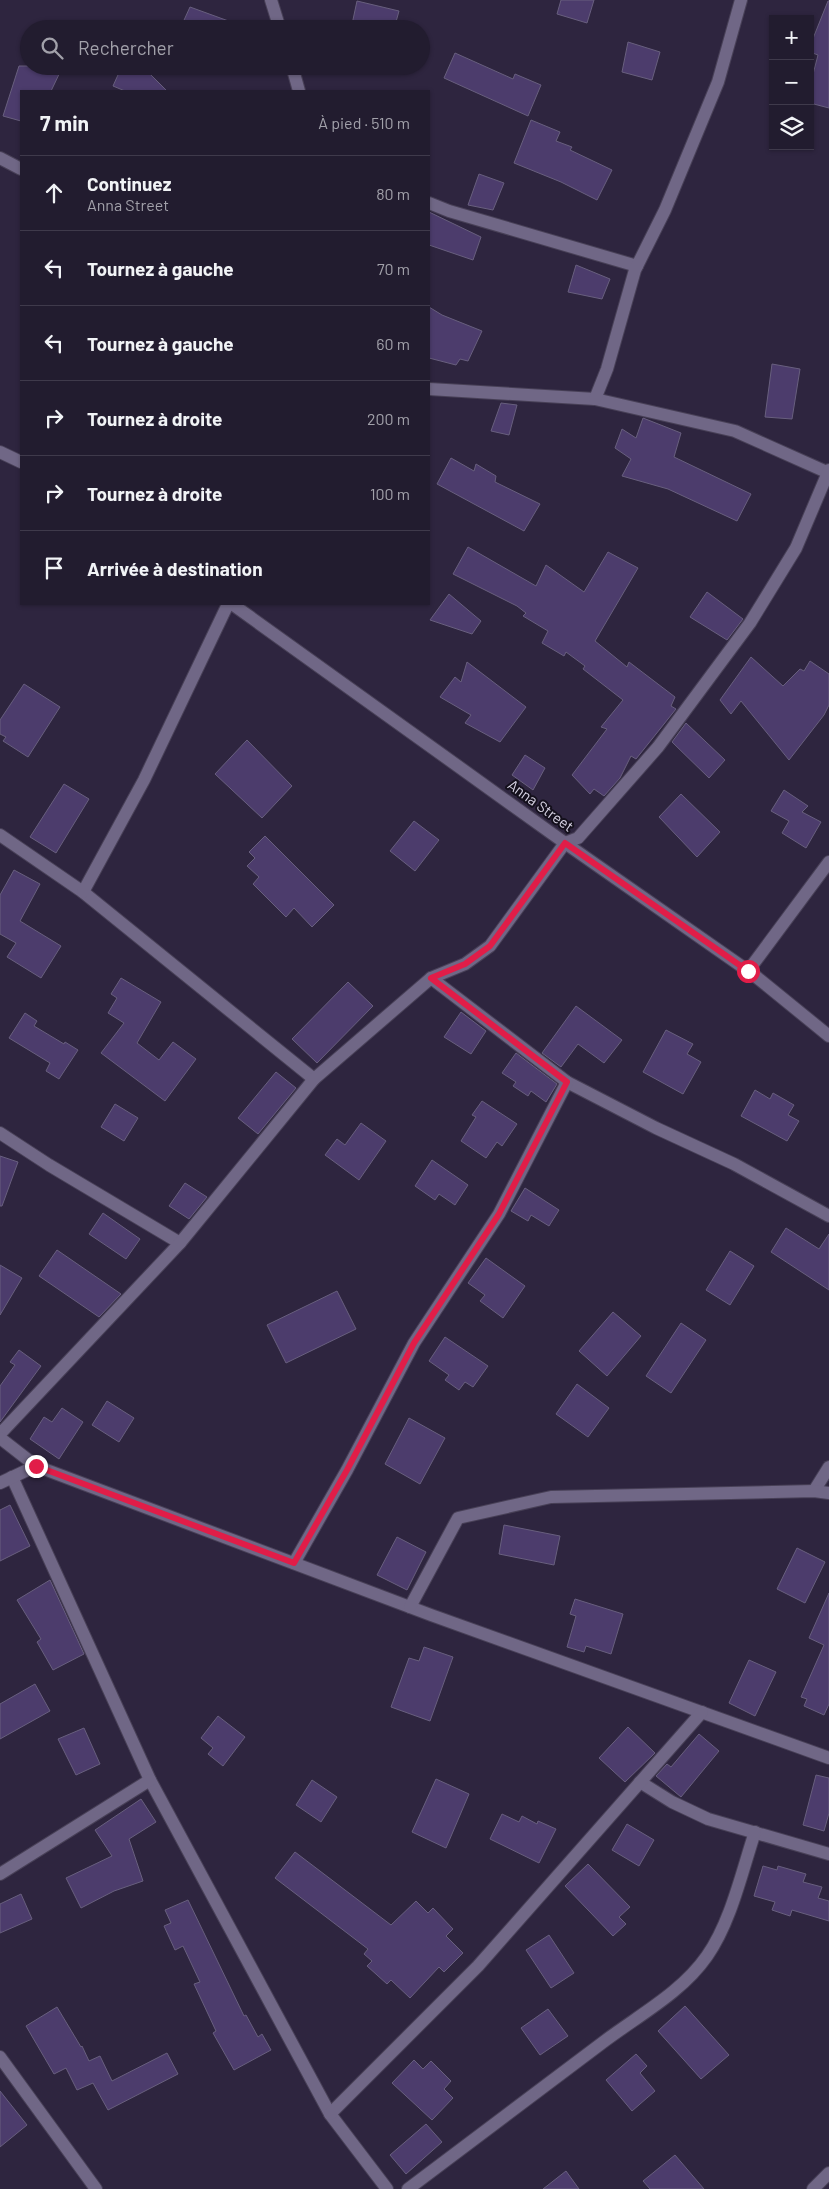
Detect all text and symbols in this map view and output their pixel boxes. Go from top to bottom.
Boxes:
map controls [769,15,814,150]
button: + [769,15,814,60]
search box [20,20,430,75]
icon: search [38,34,66,62]
text: Rechercher [78,36,174,59]
button: − [769,60,814,105]
button: layers [769,105,814,150]
text: 7 min [40,110,89,135]
text: À pied · 510 m [318,113,410,132]
text: Continuez [87,172,171,195]
icon: ahead [40,179,68,207]
text: 80 m [376,184,410,203]
text: Anna Street [87,195,169,214]
icon: left [40,254,68,282]
text: Tournez à gauche [87,257,234,280]
text: 70 m [377,259,410,278]
icon: left [40,329,68,357]
text: Tournez à gauche [87,332,234,355]
text: 60 m [376,334,410,353]
icon: right [40,404,68,432]
text: Tournez à droite [87,407,223,430]
text: 200 m [367,409,410,428]
icon: right [40,479,68,507]
text: Tournez à droite [87,482,223,505]
text: 100 m [370,484,410,503]
icon: arrive [40,554,68,582]
text: Arrivée à destination [87,557,263,580]
street label: Anna Street [505,775,577,835]
route start [737,960,760,983]
route end [25,1455,48,1478]

